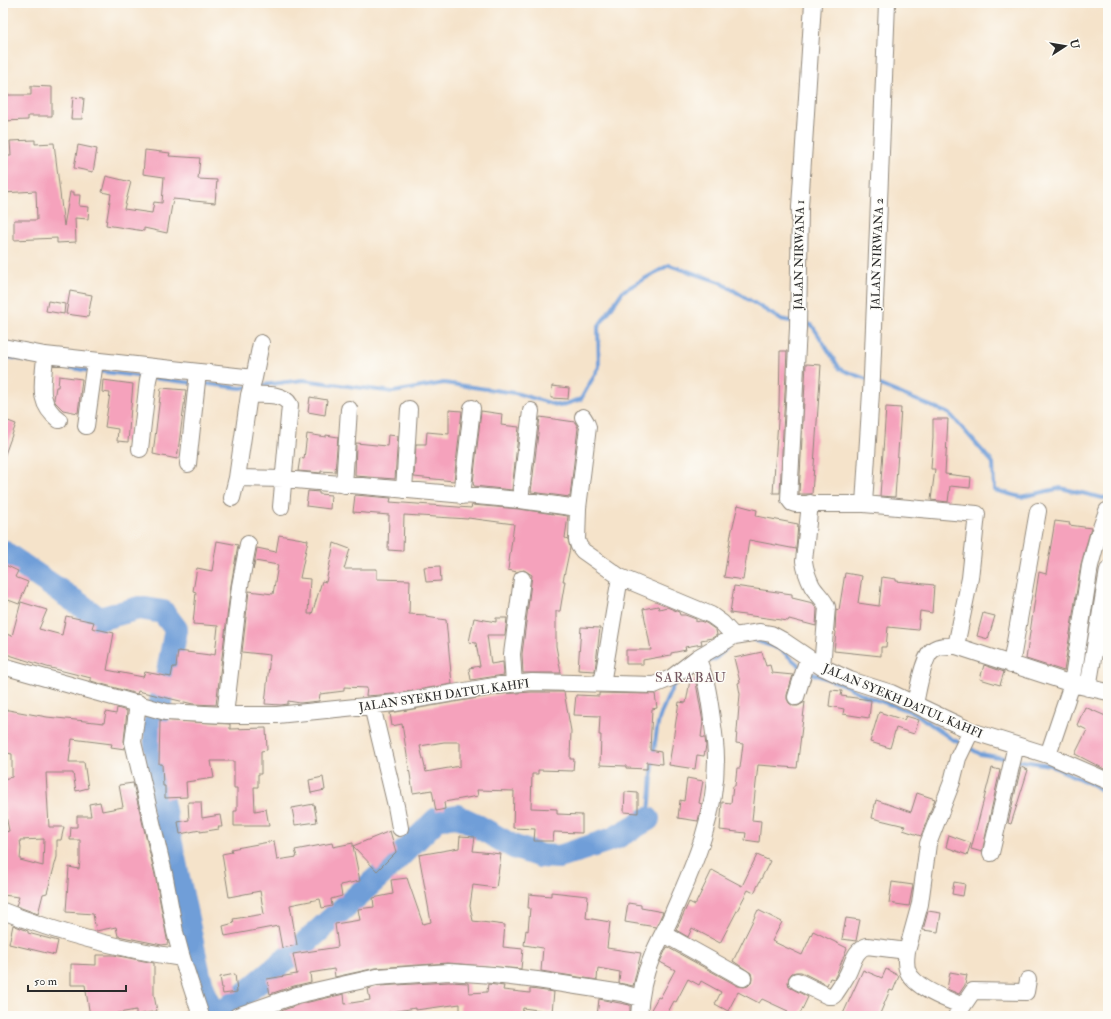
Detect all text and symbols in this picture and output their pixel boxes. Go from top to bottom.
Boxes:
north arrow [1045,26,1085,66]
text: U [1067,38,1082,51]
street label: JALAN NIRWANA 2 [868,198,887,311]
street label: JALAN NIRWANA 1 [791,200,808,311]
street label: JALAN SYEKH DATUL KAHFI [820,661,985,742]
district label: SARABAU [655,669,727,686]
street label: JALAN SYEKH DATUL KAHFI [357,676,530,715]
scale bar [28,967,126,993]
text: 50 m [34,974,58,989]

